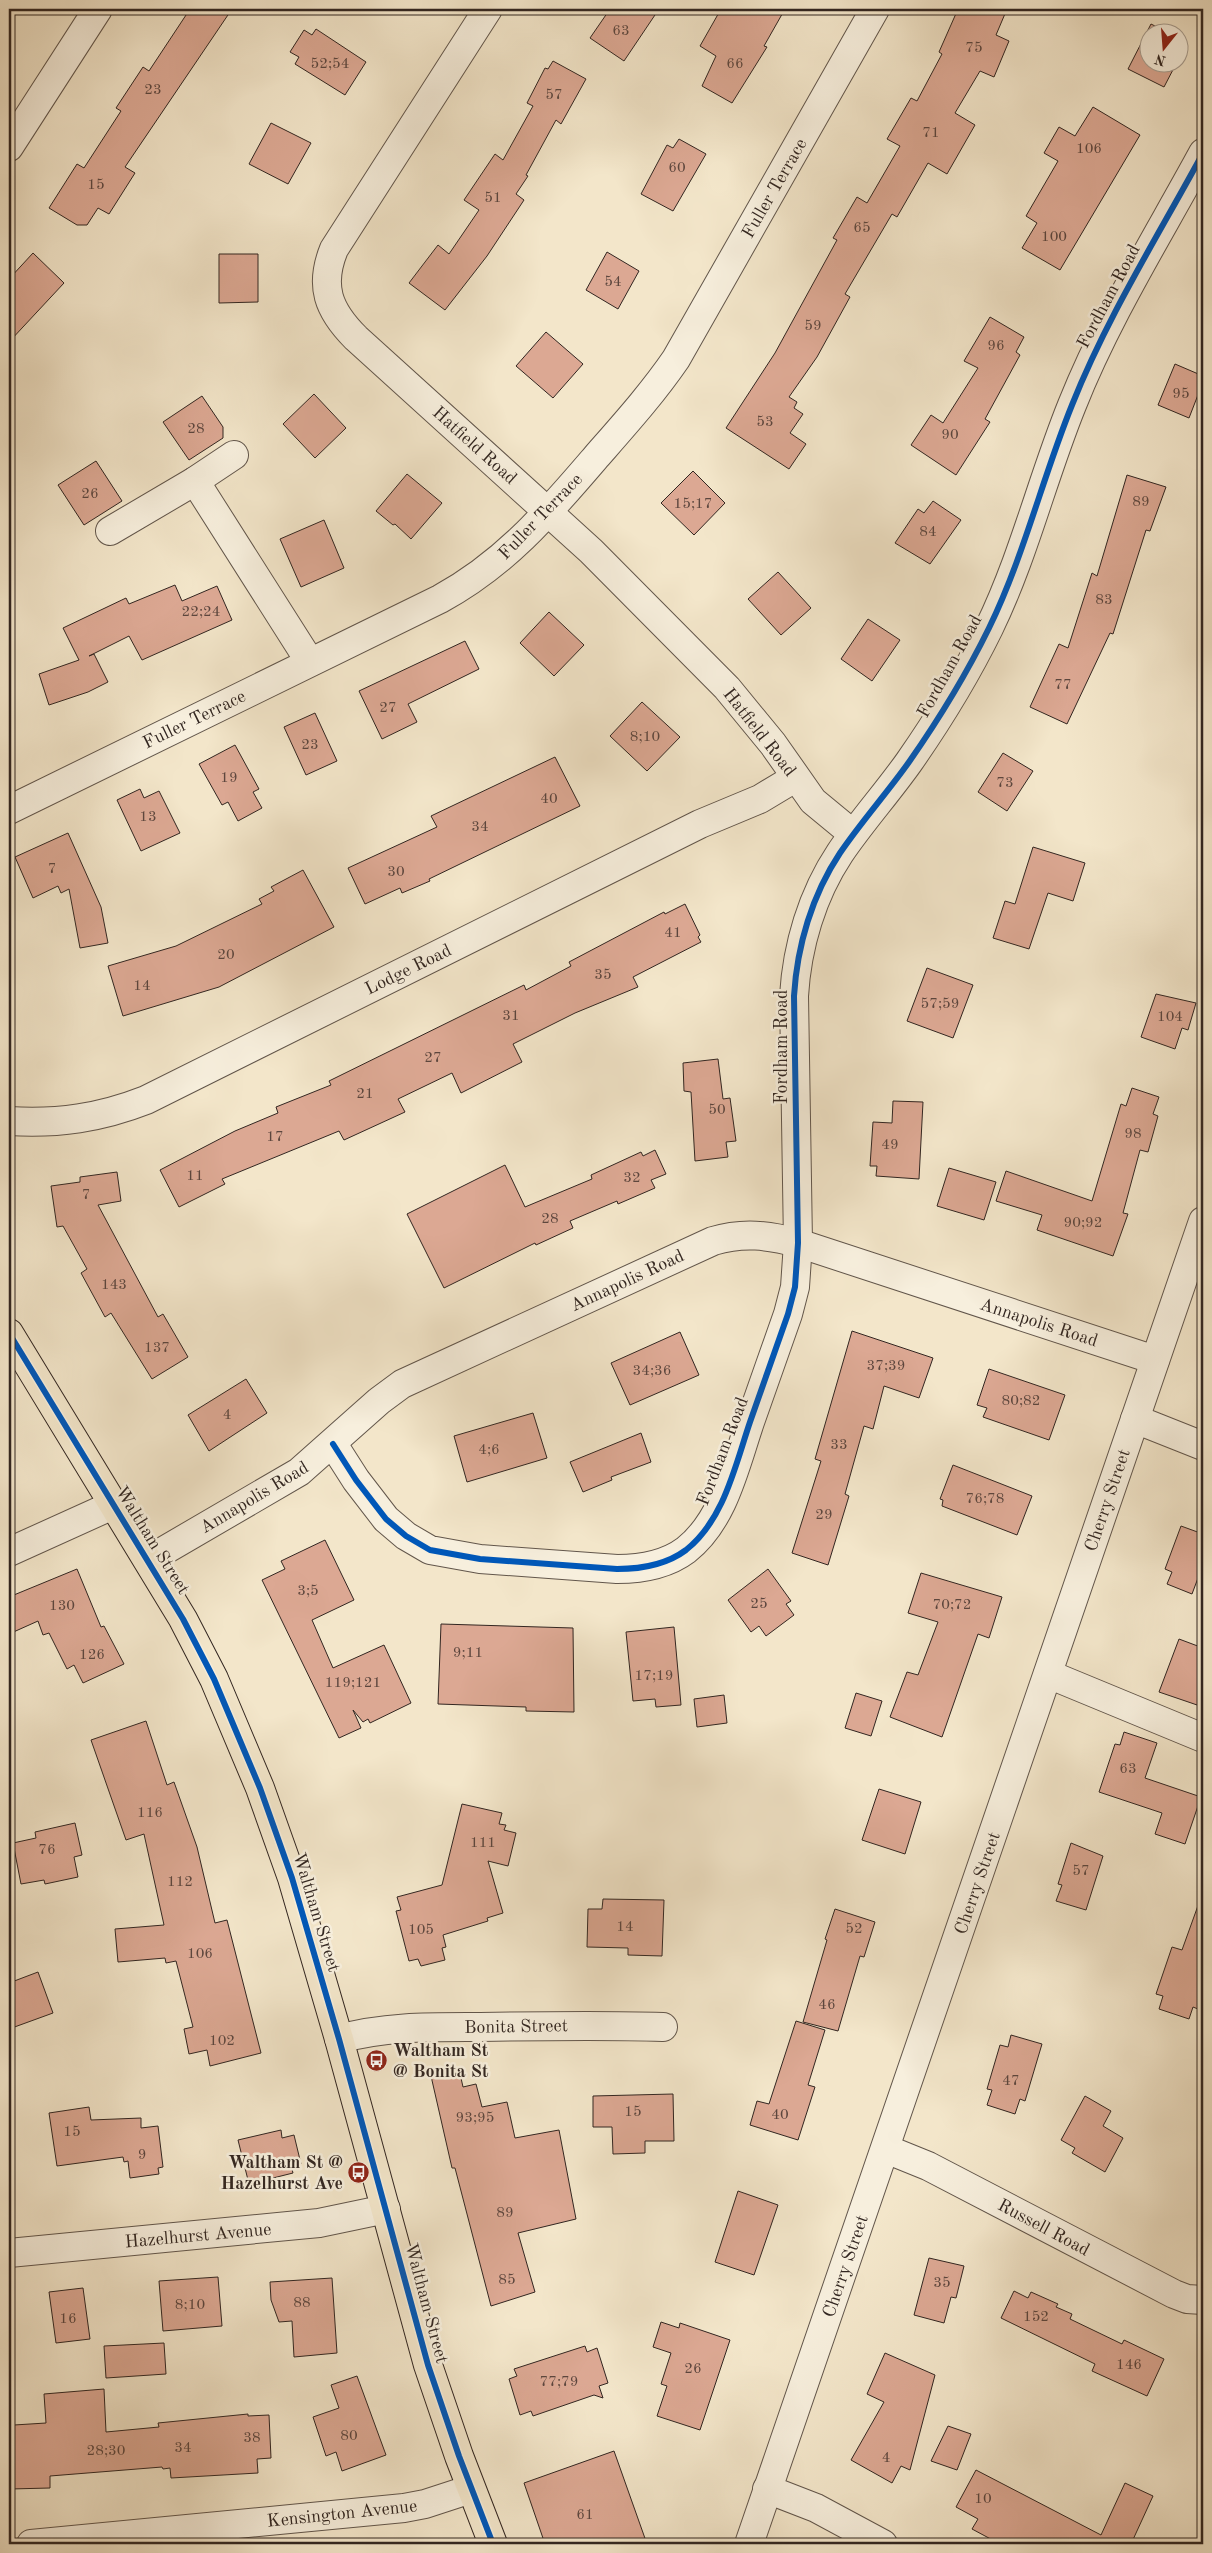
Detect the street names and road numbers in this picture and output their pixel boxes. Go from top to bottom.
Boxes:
street label: Fuller Terrace [739,136,811,241]
street label: Fordham Road [1074,242,1144,351]
street label: Hatfield Road [429,403,520,488]
street label: Fuller Terrace [495,470,586,563]
street label: Fordham Road [914,612,986,721]
street label: Hatfield Road [719,685,799,780]
street label: Fuller Terrace [140,687,249,753]
street label: Lodge Road [362,941,454,998]
street label: Fordham Road [773,990,791,1104]
street label: Annapolis Road [568,1247,687,1315]
street label: Annapolis Road [977,1295,1100,1351]
street label: Fordham Road [694,1395,752,1508]
street label: Cherry Street [1082,1447,1134,1554]
street label: Annapolis Road [197,1458,312,1537]
street label: Waltham Street [112,1483,193,1598]
street label: Cherry Street [952,1830,1004,1937]
street label: Waltham Street [289,1851,343,1974]
street label: Bonita Street [464,2017,568,2037]
street label: Russell Road [995,2196,1092,2260]
street label: Cherry Street [820,2213,872,2320]
street label: Hazelhurst Avenue [124,2221,272,2251]
street label: Waltham Street [401,2241,451,2365]
street label: Kensington Avenue [266,2497,418,2531]

